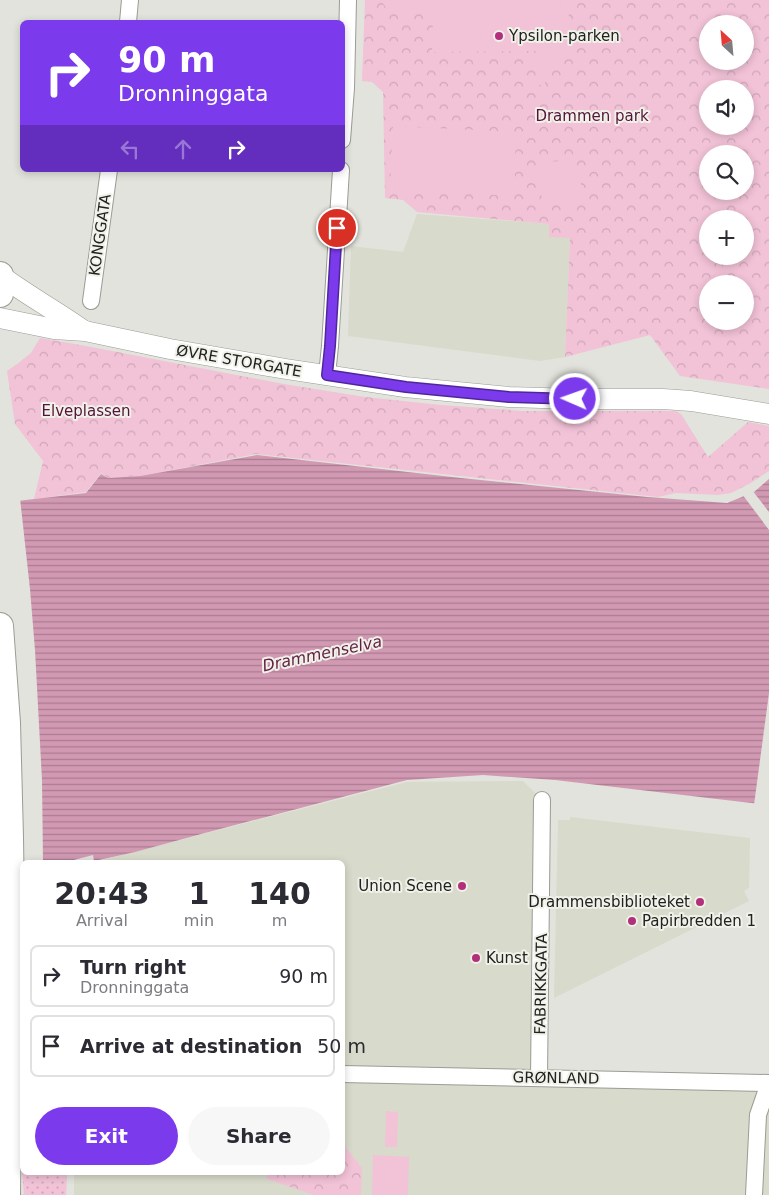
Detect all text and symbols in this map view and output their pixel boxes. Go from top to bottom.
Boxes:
north arrow [699,15,754,70]
map controls [699,15,754,330]
place label: Ypsilon-parken [508,27,620,45]
marker: Ypsilon-parken [493,30,505,42]
icon: right [35,40,100,105]
text: 90 m [118,40,215,80]
button: sound [699,80,754,135]
text: Dronninggata [118,81,268,106]
park label: Drammen park [535,107,649,125]
icon: left [116,135,144,163]
icon: ahead [169,135,197,163]
icon: right [222,135,250,163]
button: search [699,145,754,200]
street label: KONGGATA [85,192,115,277]
pin [316,207,358,249]
button: + [699,210,754,265]
icon: arrive [323,214,351,242]
button: − [699,275,754,330]
street label: ØVRE STORGATE [175,341,303,381]
position arrow [548,372,600,424]
park label: Elveplassen [42,402,131,420]
water label: Drammenselva [261,632,384,675]
text: 20:43 [54,876,150,911]
text: 1 [188,876,209,911]
text: 140 [248,876,311,911]
place label: Union Scene [358,877,452,895]
marker: Union Scene [456,880,468,892]
place label: Drammensbiblioteket [528,893,690,911]
marker: Drammensbiblioteket [694,896,706,908]
text: Arrival [76,911,128,930]
text: min [184,911,214,930]
text: m [272,911,287,930]
place label: Papirbredden 1 [642,912,756,930]
marker: Papirbredden 1 [626,915,638,927]
street label: FABRIKKGATA [531,932,551,1035]
place label: Kunst [486,949,528,967]
marker: Kunst [470,952,482,964]
text: Turn right [80,956,186,978]
icon: right [37,962,65,990]
text: 90 m [279,965,328,987]
text: Dronninggata [80,978,189,997]
icon: arrive [37,1032,65,1060]
text: Arrive at destination [80,1035,302,1057]
text: 50 m [317,1035,366,1057]
street label: GRØNLAND [512,1068,600,1088]
button: Exit [35,1107,178,1165]
button: Share [188,1107,330,1165]

